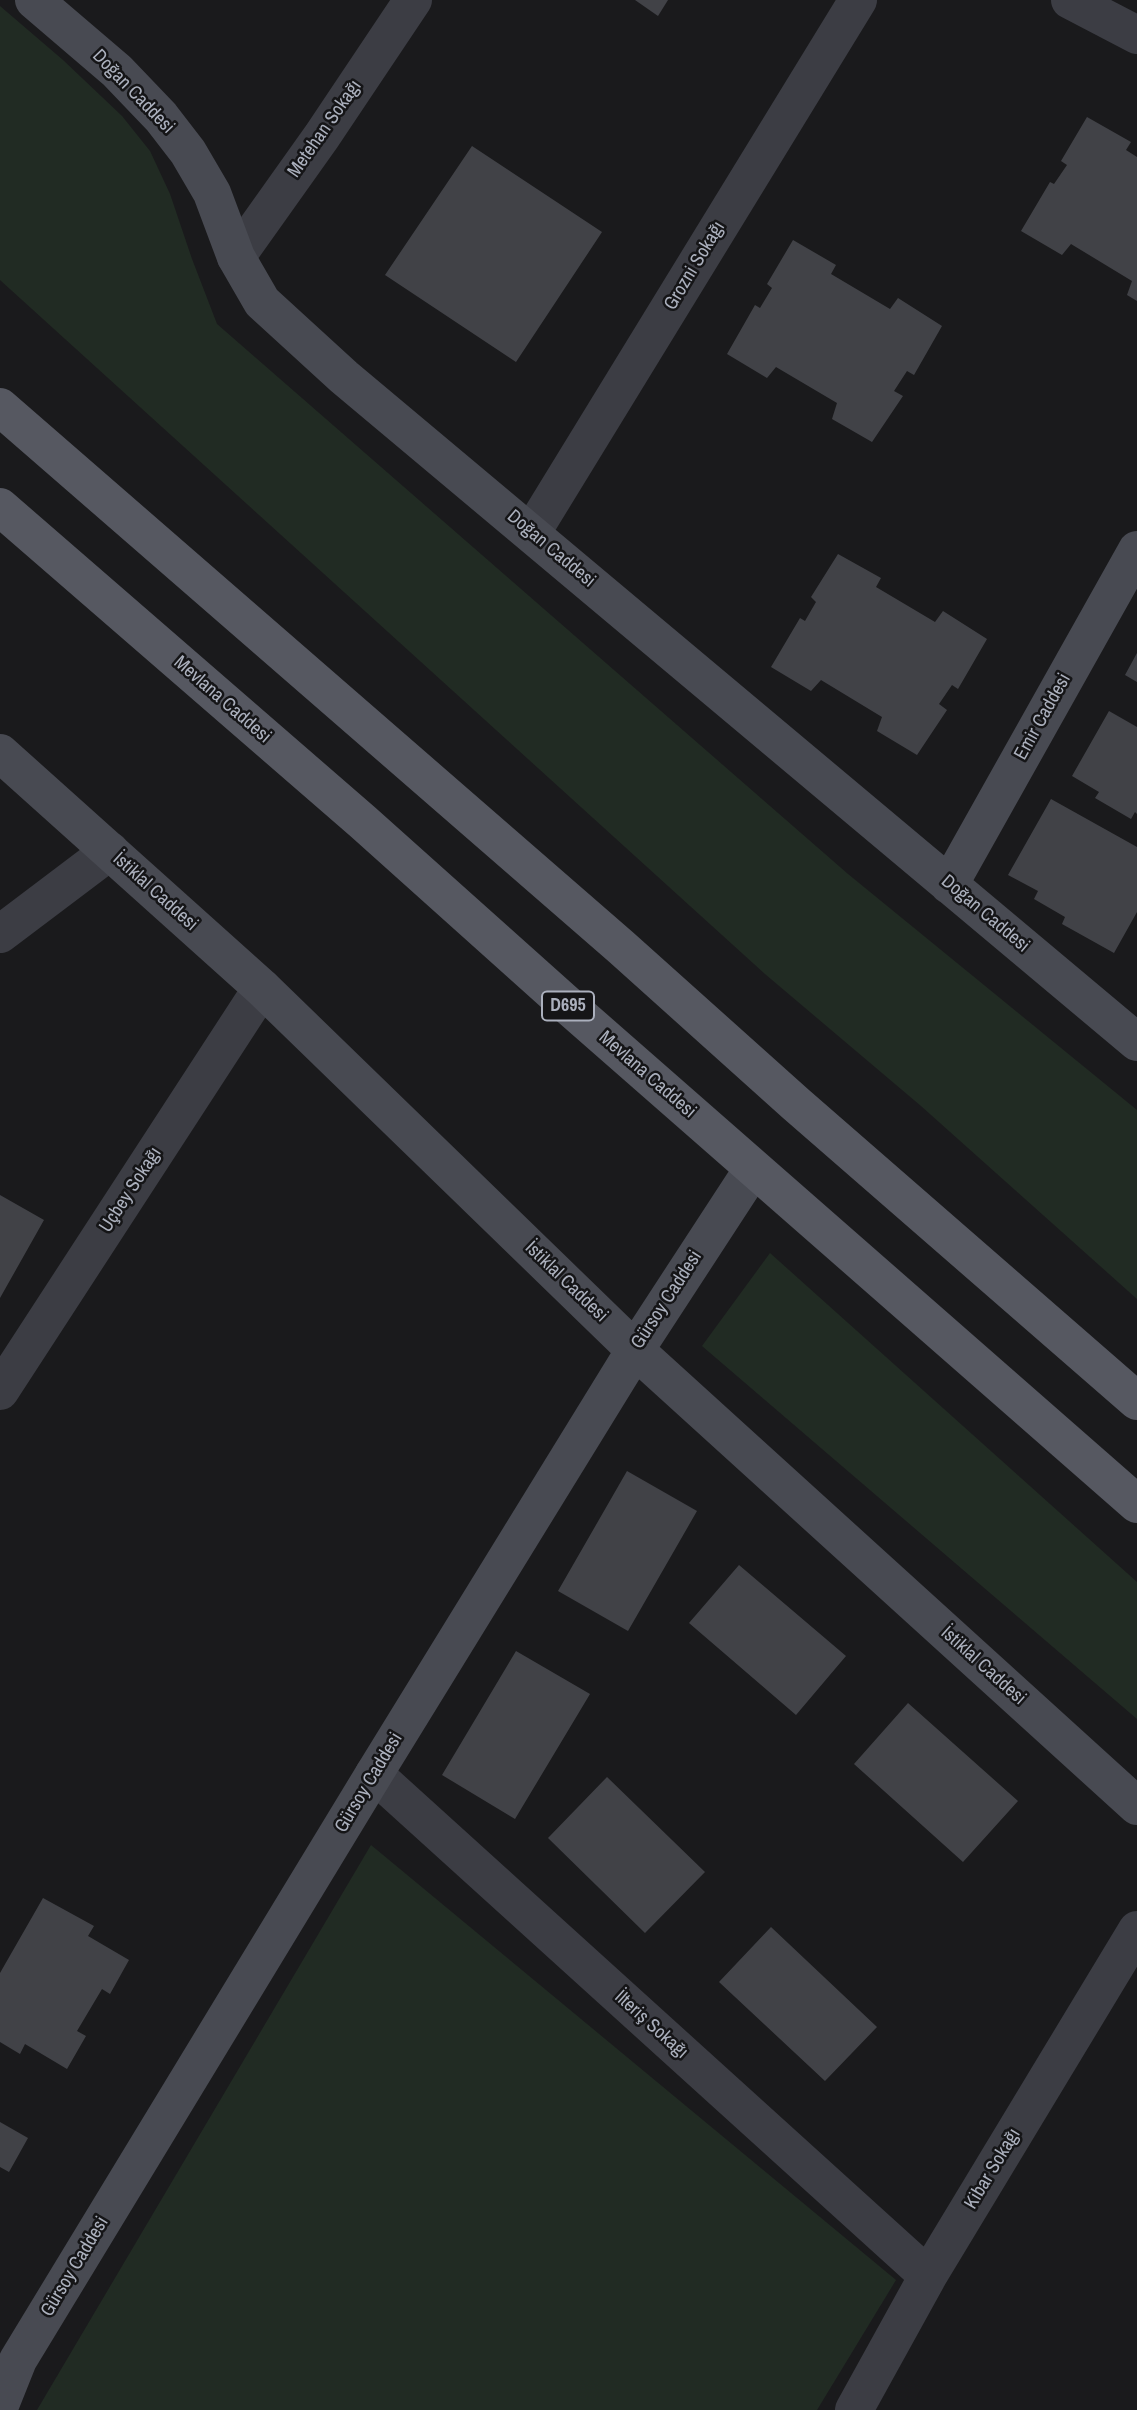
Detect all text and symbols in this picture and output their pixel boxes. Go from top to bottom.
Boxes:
street label: Doğan Caddesi [87,45,179,139]
street label: Metehan Sokağı [283,76,367,182]
street label: Grozni Sokağı [660,217,730,315]
street label: Doğan Caddesi [502,505,600,593]
street label: Mevlana Caddesi [169,652,275,748]
street label: Emir Caddesi [1010,670,1076,764]
street label: İstiklal Caddesi [108,848,202,936]
street label: Doğan Caddesi [936,870,1034,958]
road number: D695 [542,992,594,1021]
street label: Mevlana Caddesi [594,1027,700,1123]
street label: Uçbey Sokağı [95,1143,167,1237]
street label: İstiklal Caddesi [520,1237,612,1327]
street label: Gürsoy Caddesi [627,1247,707,1353]
street label: İstiklal Caddesi [936,1622,1030,1710]
street label: Gürsoy Caddesi [330,1729,408,1837]
street label: İlteriş Sokağı [610,1986,692,2064]
street label: Kibar Sokağı [960,2125,1026,2213]
street label: Gürsoy Caddesi [36,2213,114,2321]

